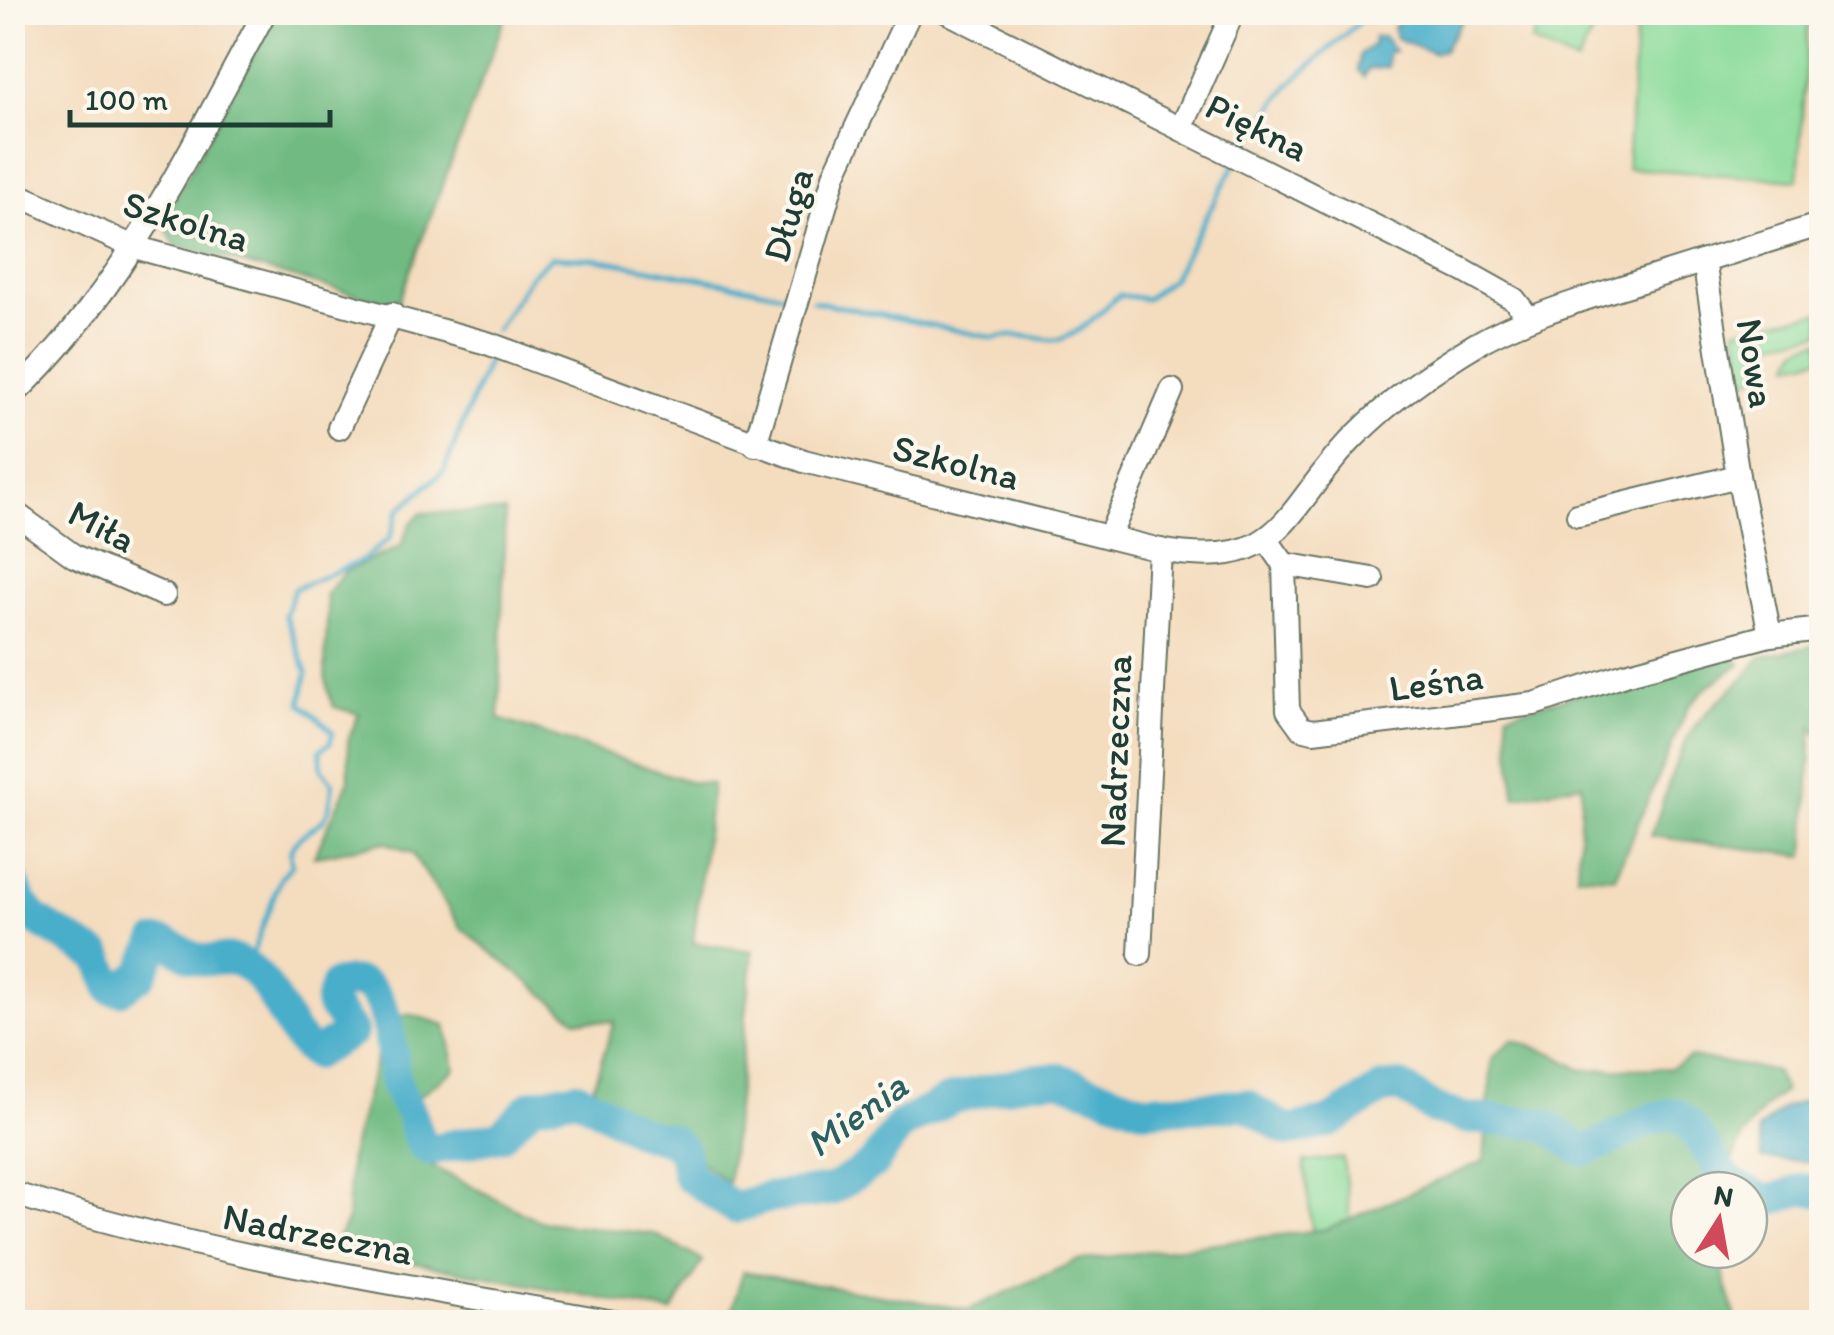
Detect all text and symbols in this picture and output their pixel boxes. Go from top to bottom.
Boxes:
scale bar [70,65,330,127]
text: 100 m [85,81,168,118]
street label: Piękna [1198,83,1316,171]
street label: Długa [753,163,823,267]
street label: Szkolna [118,180,254,262]
street label: Nowa [1726,315,1786,411]
street label: Szkolna [888,424,1024,500]
street label: Miła [61,489,143,563]
street label: Leśna [1386,653,1486,711]
street label: Nadrzeczna [1089,654,1141,848]
water label: Mienia [796,1061,916,1167]
north arrow [1669,1170,1769,1270]
text: N [1711,1177,1736,1214]
street label: Nadrzeczna [219,1193,417,1275]

